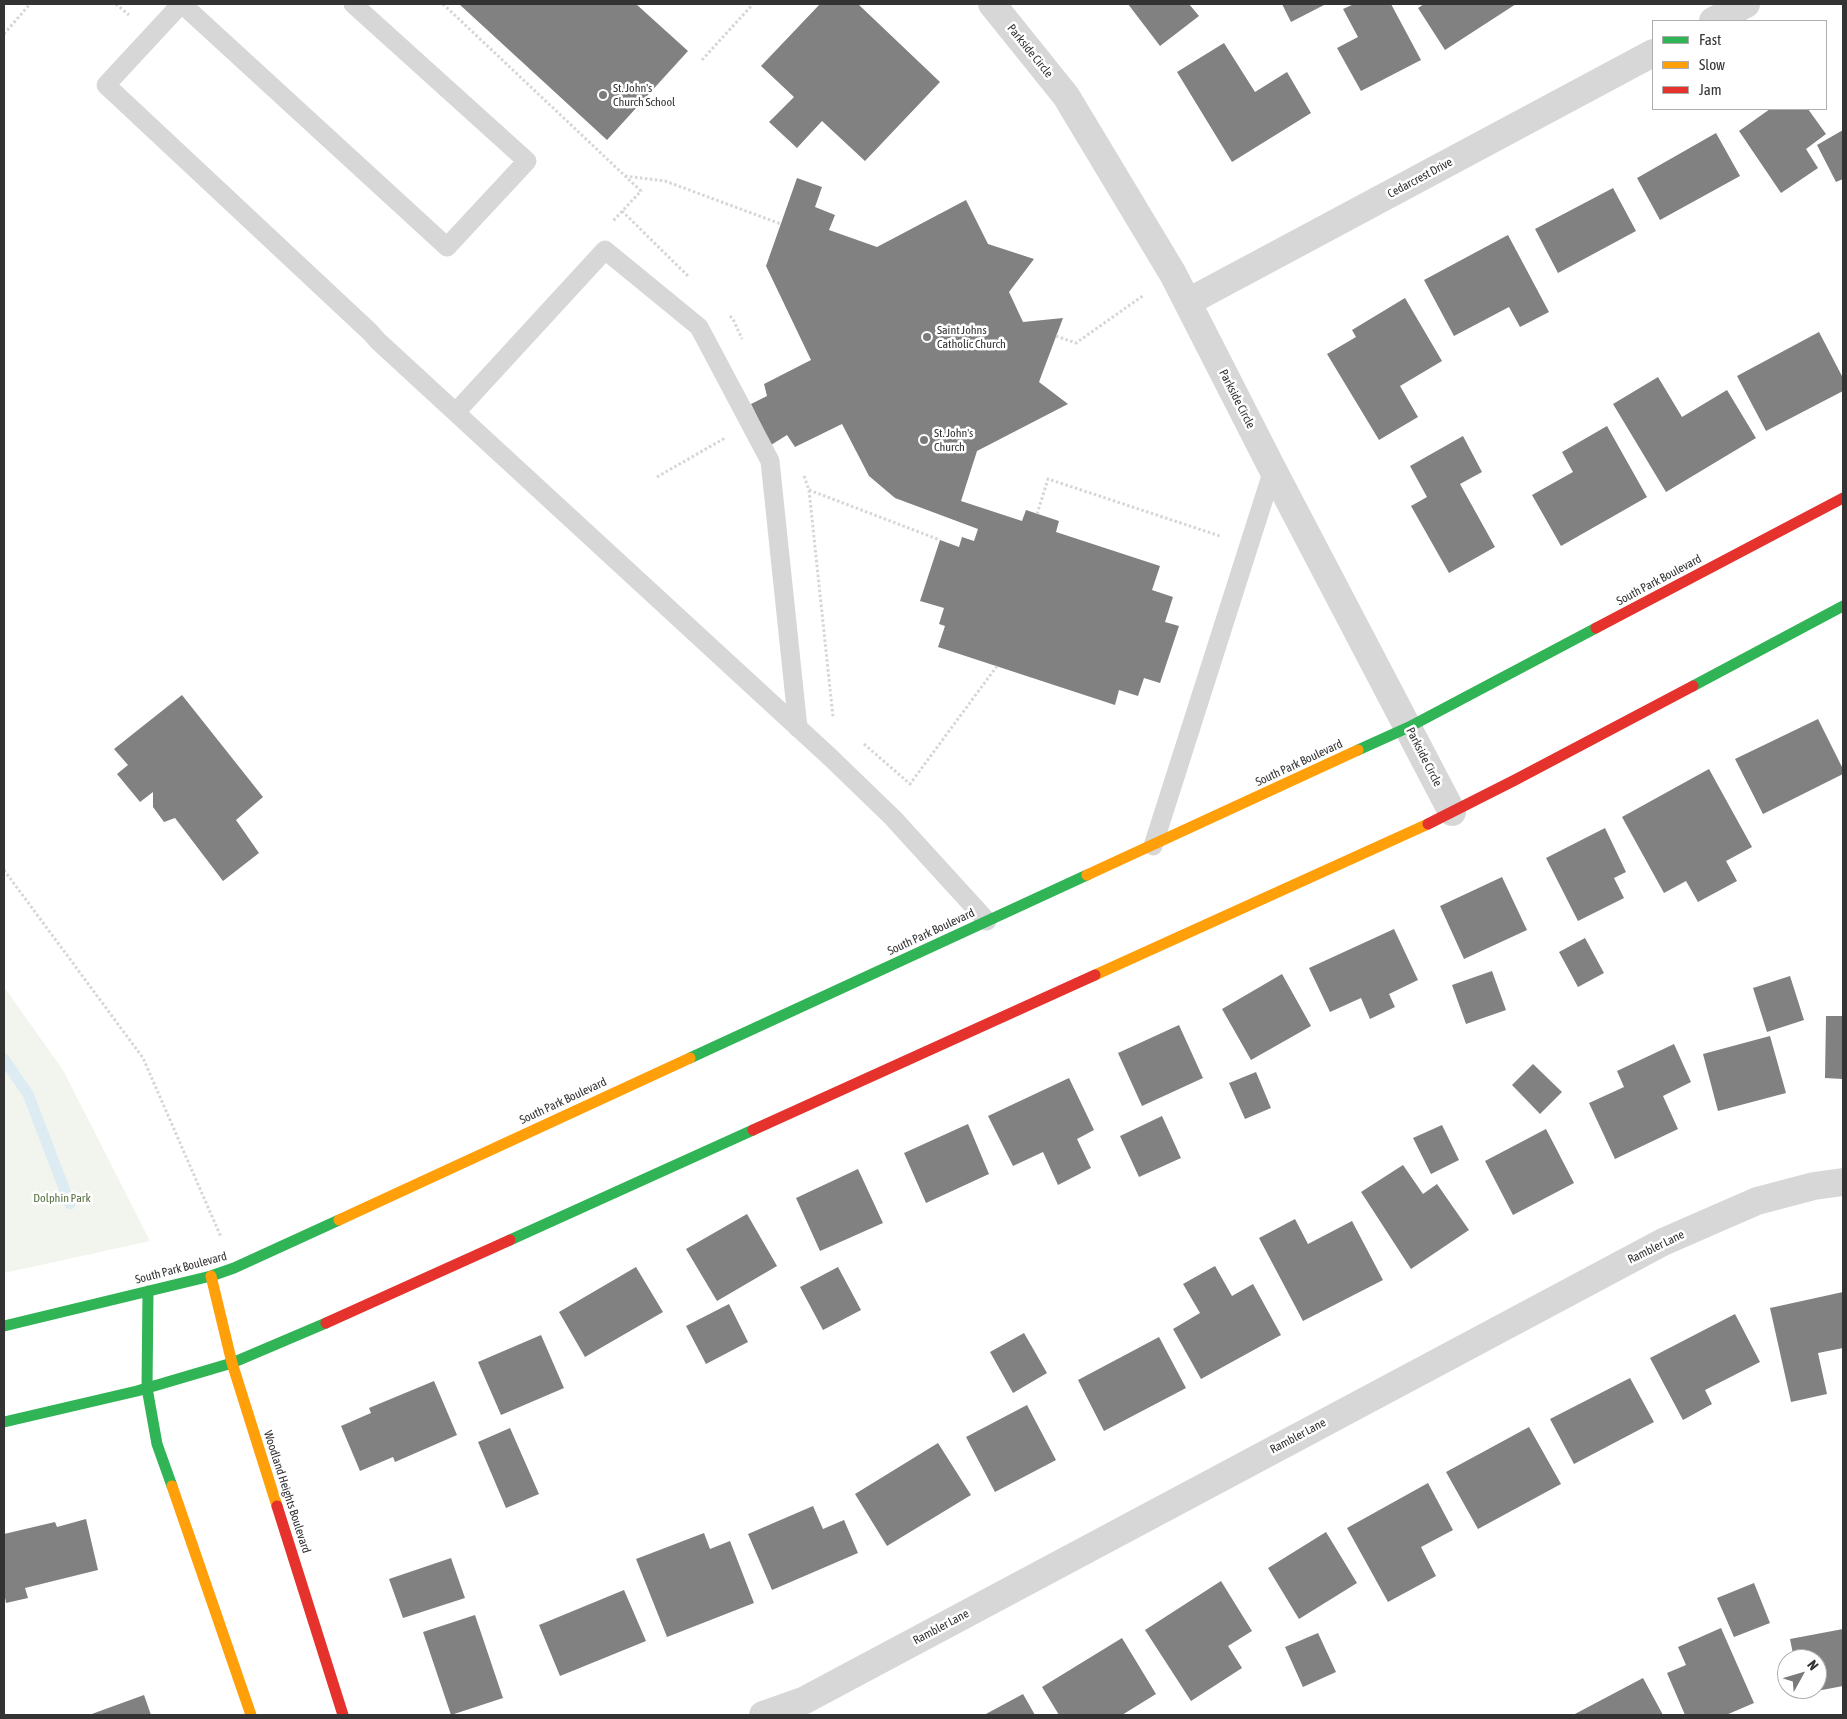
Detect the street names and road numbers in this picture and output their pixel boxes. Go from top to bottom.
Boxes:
street label: Parkside Circle [1004,21,1056,81]
street label: Cedarcrest Drive [1385,155,1455,201]
street label: Parkside Circle [1216,367,1258,431]
street label: South Park Boulevard [1614,552,1704,608]
street label: Parkside Circle [1403,725,1445,789]
street label: South Park Boulevard [1253,737,1345,789]
street label: South Park Boulevard [885,906,977,958]
street label: South Park Boulevard [517,1075,609,1127]
street label: Rambler Lane [1625,1227,1687,1267]
street label: South Park Boulevard [134,1249,228,1287]
street label: Rambler Lane [1268,1415,1328,1457]
street label: Woodland Heights Boulevard [260,1429,314,1555]
street label: Rambler Lane [911,1606,971,1648]

